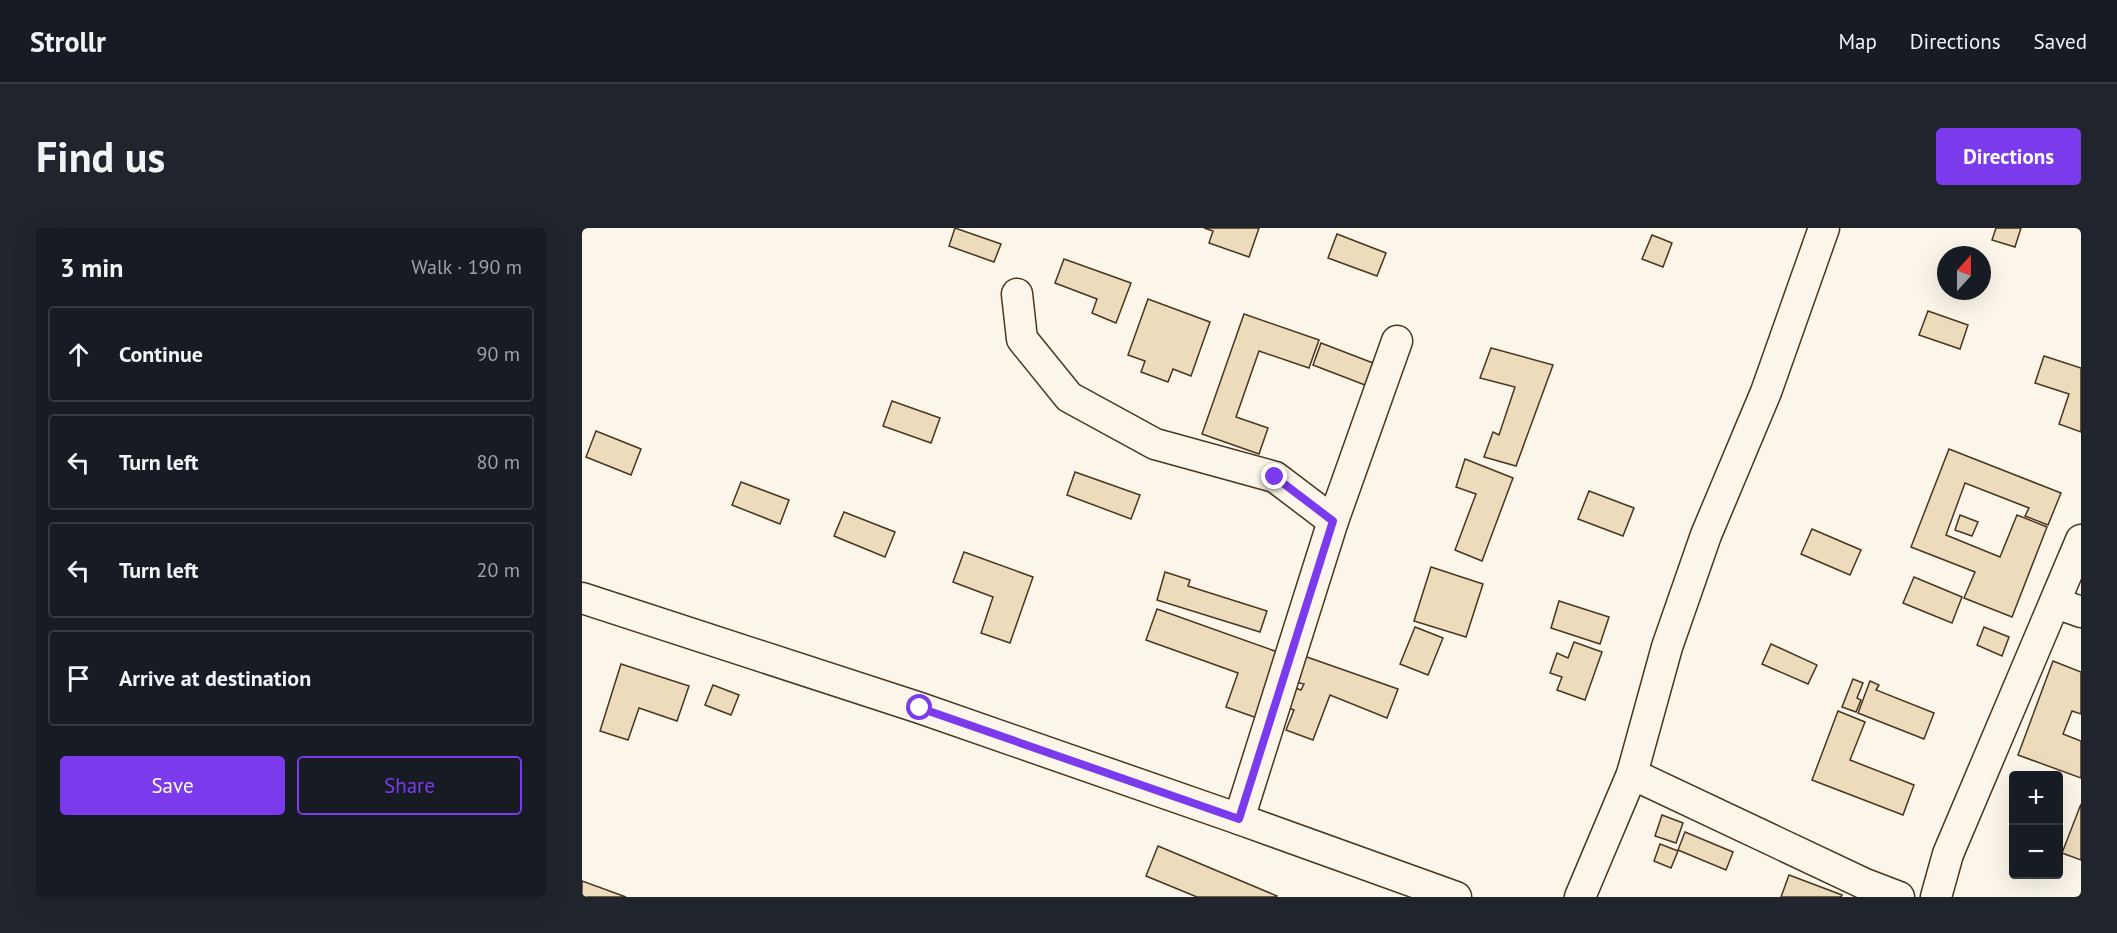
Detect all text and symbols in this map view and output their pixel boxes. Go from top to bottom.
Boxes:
text: Strollr [30,23,106,60]
text: Map [1838,28,1877,55]
text: Directions [1910,28,2001,55]
text: Saved [2034,28,2087,55]
button: Directions [1936,128,2081,185]
text: Find us [36,129,165,184]
north arrow [1937,246,1991,300]
text: 3 min [60,251,123,284]
text: Walk · 190 m [411,254,522,280]
icon: ahead [62,338,95,371]
text: Continue [119,340,203,368]
text: 90 m [477,341,520,367]
icon: left [62,446,95,479]
text: Turn left [119,448,199,476]
text: 80 m [477,449,520,475]
route end [1261,463,1287,489]
icon: left [62,554,95,587]
text: Turn left [119,556,199,584]
text: 20 m [477,557,520,583]
icon: arrive [62,662,95,695]
text: Arrive at destination [119,664,311,692]
route start [906,694,932,720]
button: Save [60,756,285,815]
button: Share [297,756,522,815]
map controls [2009,771,2063,879]
button: + [2009,771,2063,825]
button: − [2009,825,2063,879]

